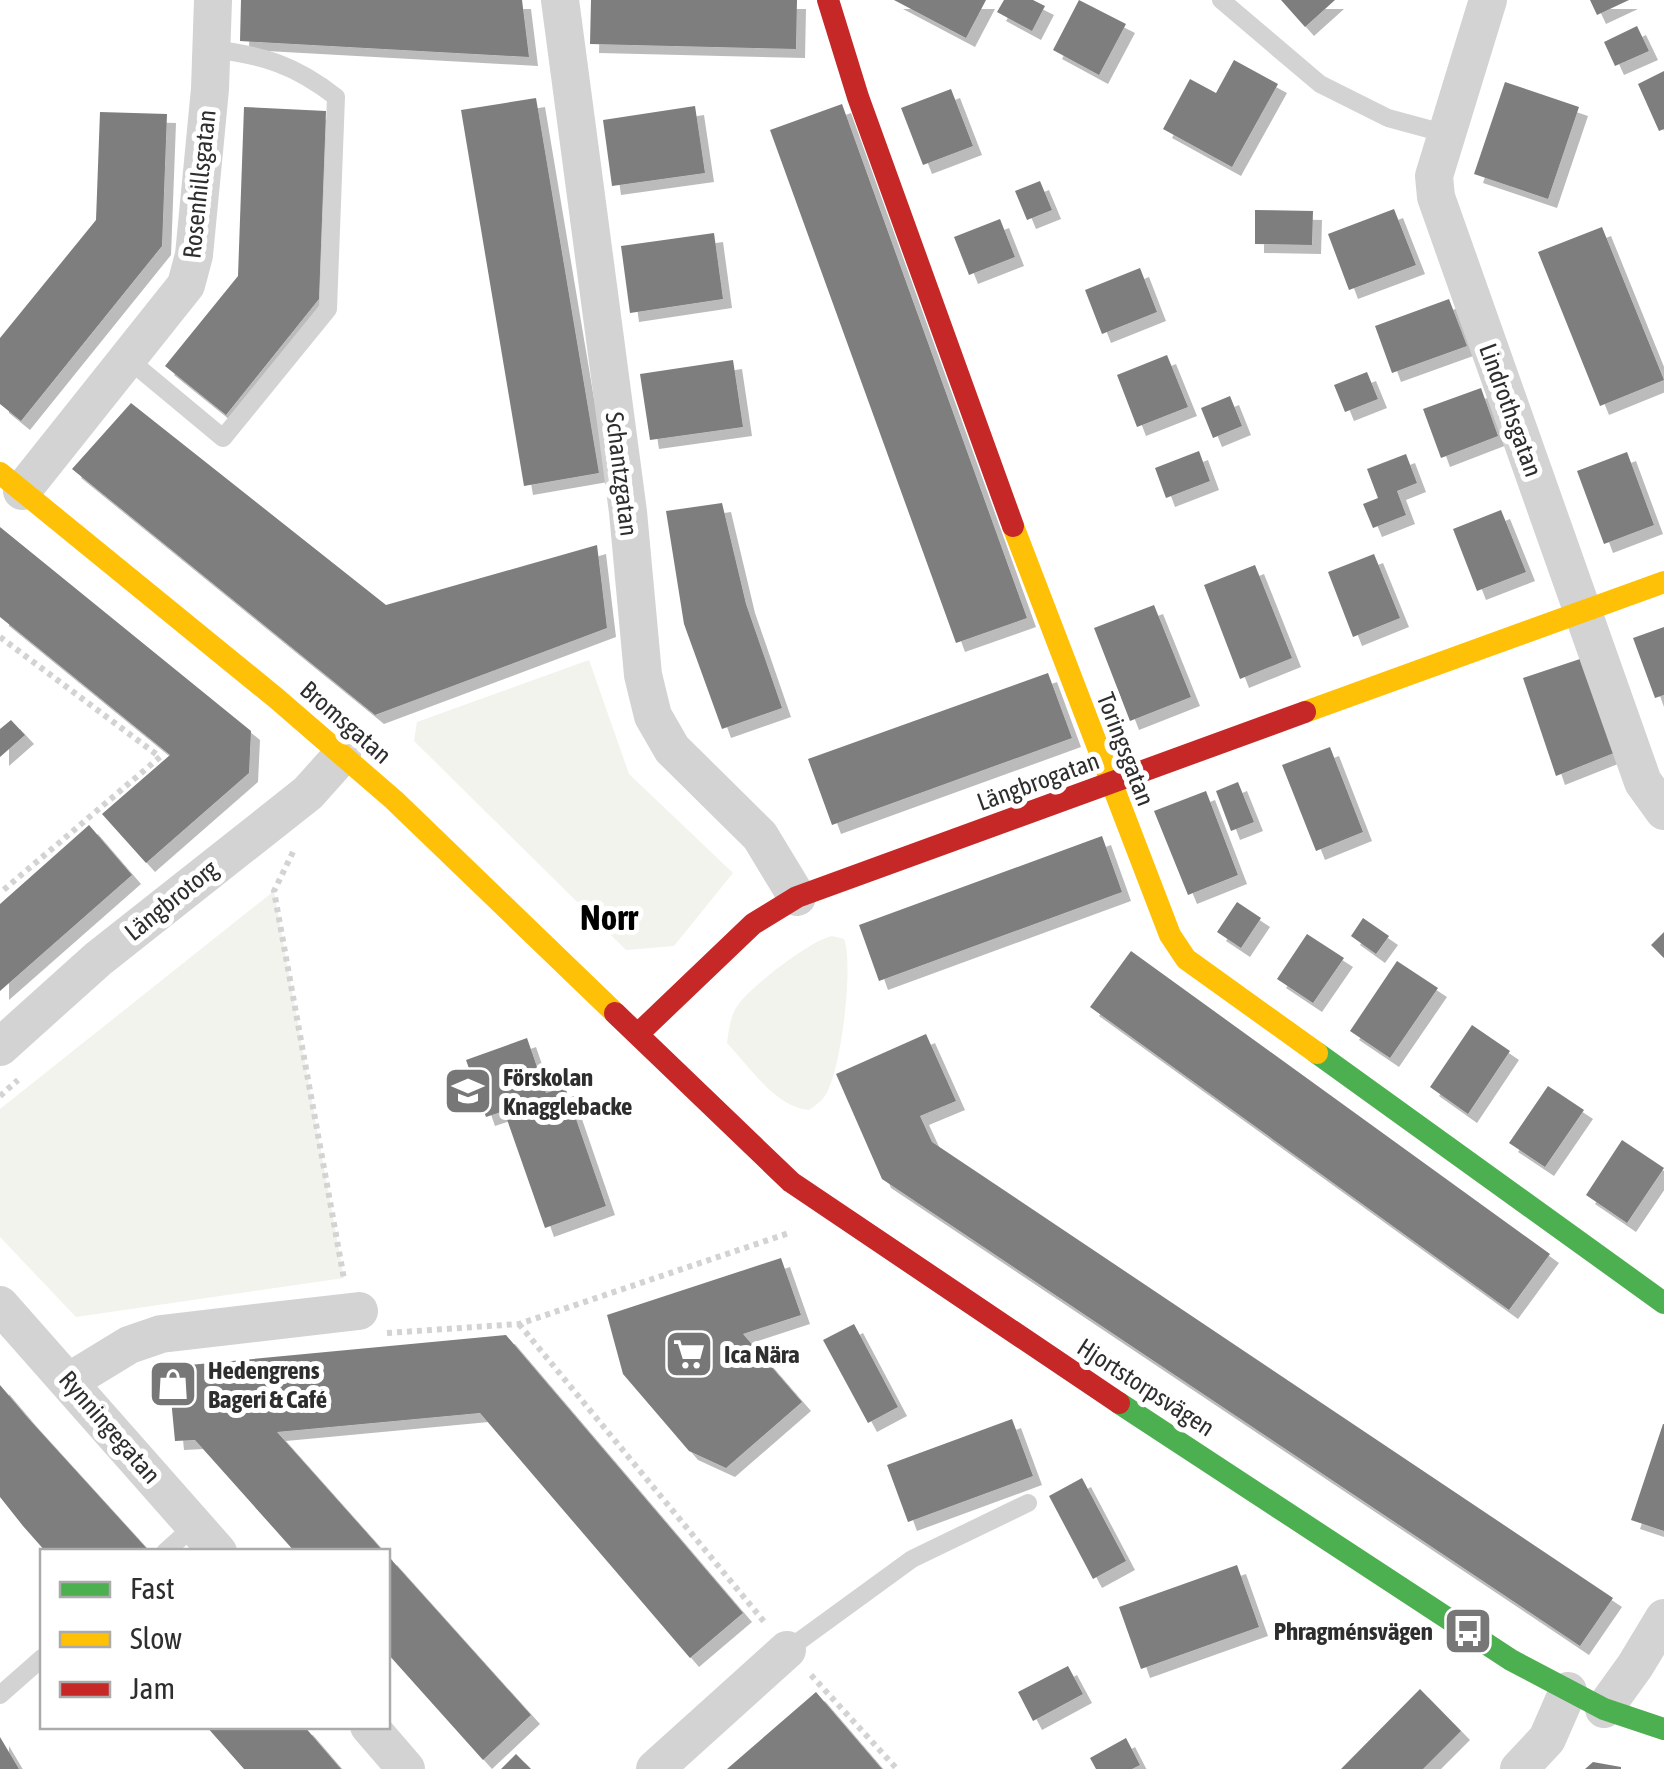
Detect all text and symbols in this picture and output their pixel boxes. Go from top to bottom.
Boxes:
street label: Rosenhillsgatan [177,108,221,260]
street label: Lindrothsgatan [1474,340,1548,480]
street label: Schantzgatan [601,410,643,538]
street label: Bromsgatan [295,675,397,769]
street label: Toringsgatan [1092,688,1160,810]
street label: Längbrogatan [973,746,1103,816]
street label: Längbrotorg [119,854,223,946]
district label: Norr [580,897,639,937]
place label: Förskolan Knagglebacke [503,1063,632,1120]
school or university icon: Förskolan Knagglebacke [442,1065,494,1117]
supermarket icon: Ica Nära [663,1328,715,1380]
street label: Hjortstorpsvägen [1072,1332,1220,1442]
place label: Ica Nära [724,1340,800,1368]
place label: Hedengrens Bageri & Café [208,1356,327,1413]
shop icon: Hedengrens Bageri & Café [147,1358,199,1410]
street label: Rynningegatan [54,1365,166,1489]
legend [40,1549,390,1729]
text: Fast [130,1571,175,1605]
bus stop icon: Phragménsvägen [1442,1605,1494,1657]
place label: Phragménsvägen [1274,1617,1433,1645]
text: Slow [130,1621,182,1655]
text: Jam [130,1671,175,1705]

